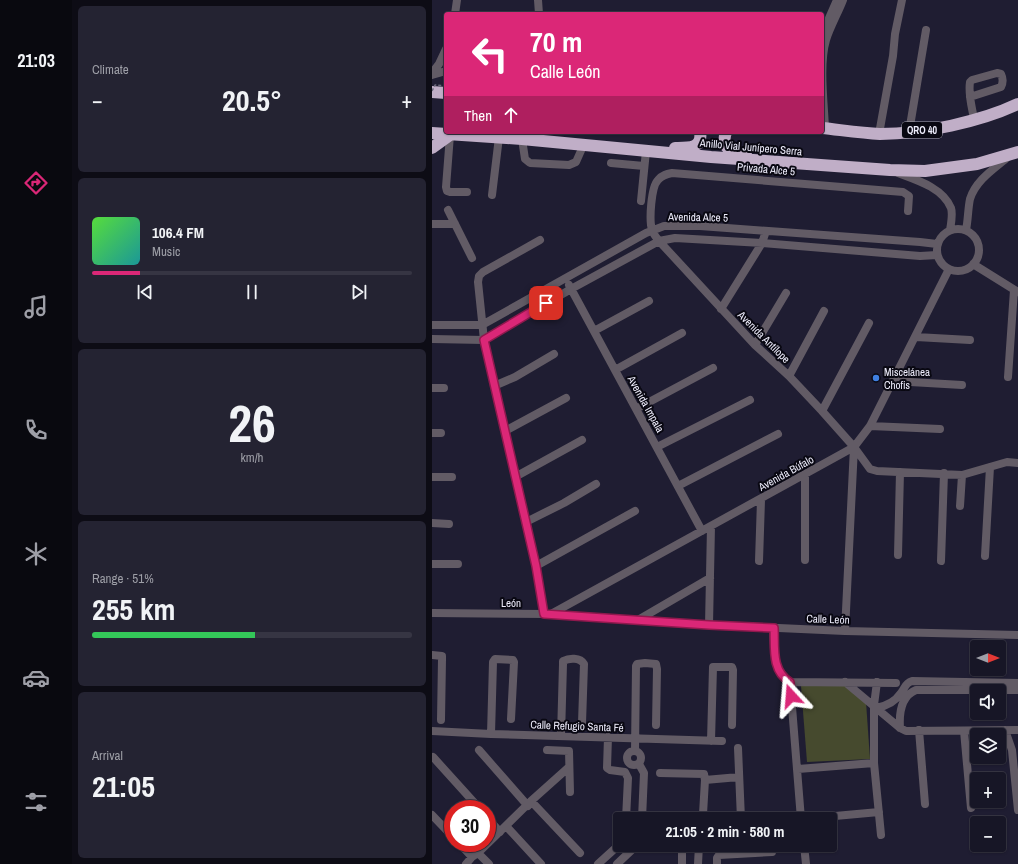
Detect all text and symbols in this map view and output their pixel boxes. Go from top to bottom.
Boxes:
text: 70 m [530,23,582,61]
icon: left [464,28,516,80]
text: 21:03 [17,48,55,73]
text: Calle León [530,59,601,84]
text: Climate [92,61,129,78]
text: 20.5° [222,80,282,120]
text: − [92,85,103,115]
text: + [401,85,412,115]
icon: ahead [500,104,522,126]
text: Then [464,105,492,126]
road number: QRO 40 [902,122,942,138]
street label: Anillo Vial Junípero Serra [698,135,803,158]
street label: Privada Alce 5 [736,159,796,179]
icon: directions [22,169,50,197]
street label: Avenida Alce 5 [667,209,728,225]
text: 106.4 FM [152,222,204,243]
text: Music [152,243,180,260]
icon: previous [134,281,156,303]
icon: pause [241,281,263,303]
icon: next [348,281,370,303]
pin [529,286,563,320]
icon: arrive [535,292,557,314]
icon: music [22,293,50,321]
street label: Avenida Antílope [734,307,793,366]
place label: Miscelánea Chofis [884,365,930,392]
street label: Avenida Impala [624,372,667,435]
marker: Miscelánea Chofis [871,373,881,383]
text: 26 [228,388,276,458]
icon: phone [22,416,50,444]
text: km/h [240,449,264,466]
street label: Avenida Búfalo [755,452,816,494]
icon: climate [22,540,50,568]
text: Range · 51% [92,570,154,587]
text: 255 km [92,589,175,629]
street label: León [501,596,521,610]
street label: Calle León [806,611,850,627]
north arrow [970,640,1006,676]
map controls [970,640,1006,852]
icon: car [22,664,50,692]
position arrow [770,675,812,717]
button: sound [970,684,1006,720]
street label: Calle Refugio Santa Fé [530,717,624,735]
button: layers [970,728,1006,764]
text: Arrival [92,747,123,764]
text: 21:05 [92,766,155,806]
button: + [970,772,1006,808]
icon: filters [22,788,50,816]
speed limit sign: 30 [444,800,496,852]
button: − [970,816,1006,852]
text: 21:05 · 2 min · 580 m [666,821,784,842]

